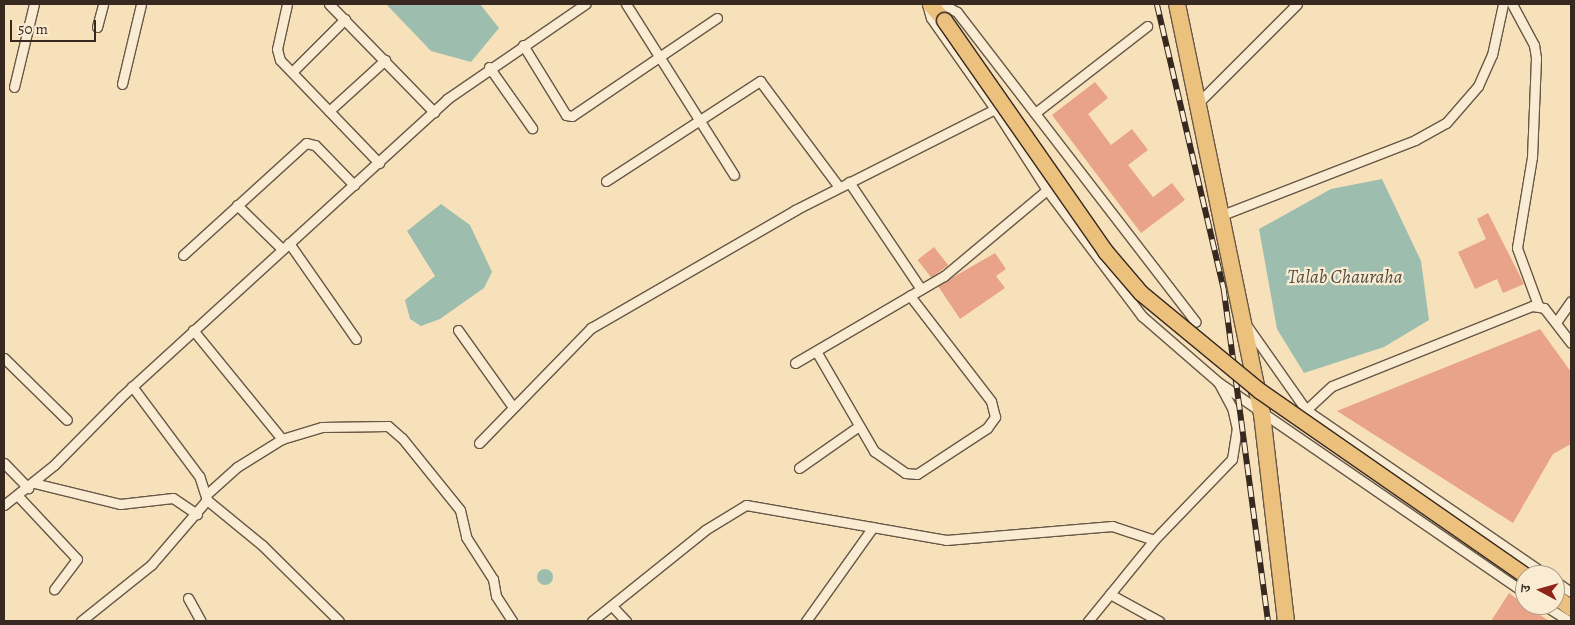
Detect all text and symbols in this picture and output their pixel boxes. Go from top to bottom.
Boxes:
scale bar [12,10,99,42]
text: 50 m [18,19,48,39]
water label: Talab Chauraha [1288,267,1402,289]
north arrow [1515,565,1565,615]
text: उ [1516,584,1535,593]

